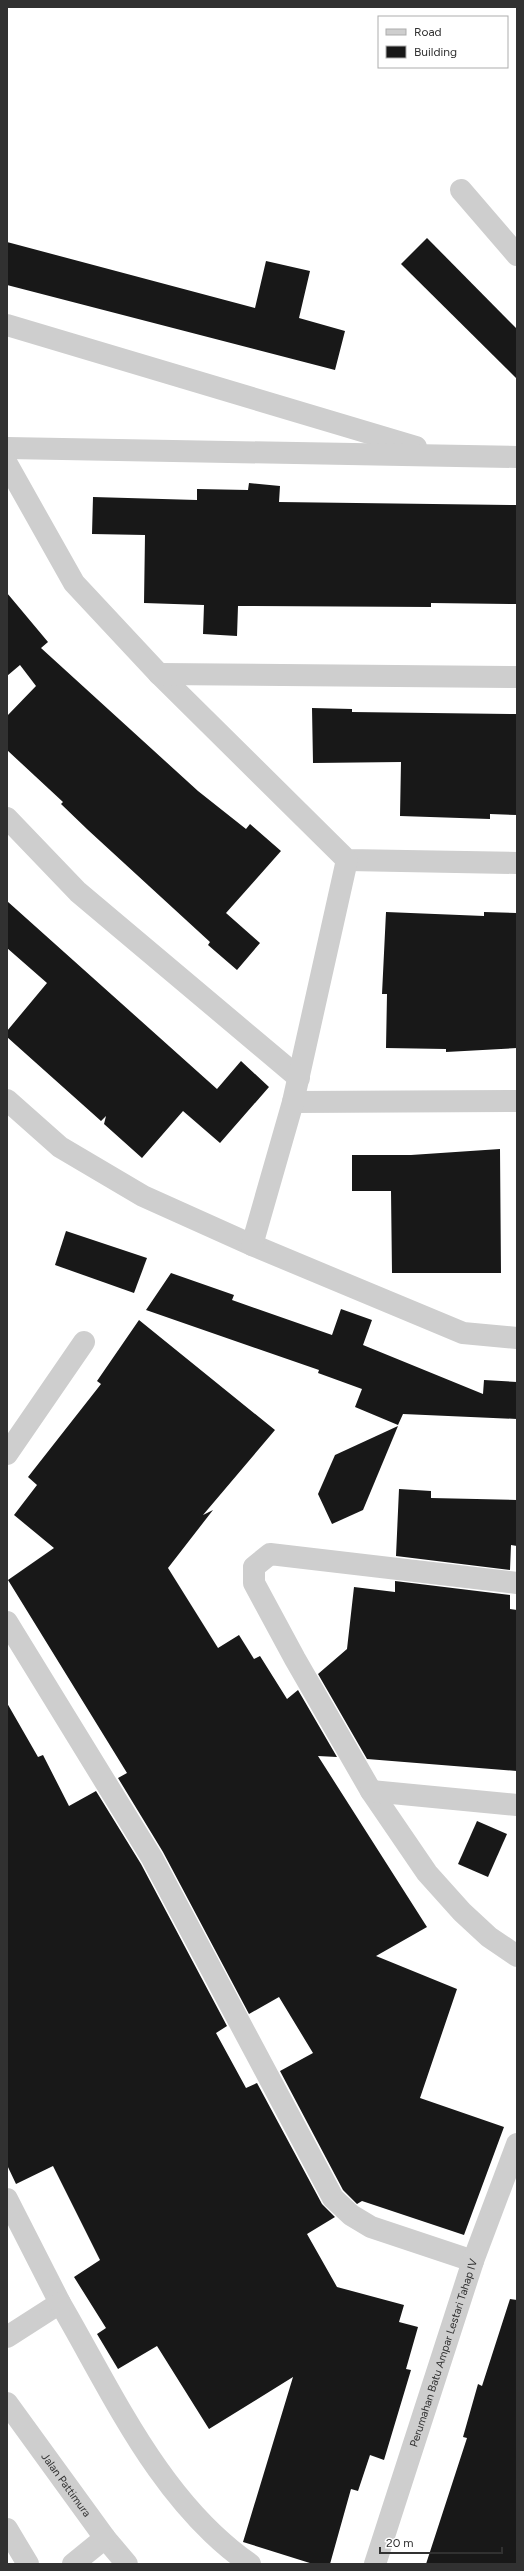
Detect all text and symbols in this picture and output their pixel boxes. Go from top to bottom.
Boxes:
legend [378,16,508,68]
text: Road [414,25,442,39]
text: Building [414,45,457,59]
street label: Perumahan Batu Ampar Lestari Tahap IV [407,2257,480,2449]
street label: Jalan Pattimura [38,2451,93,2520]
scale bar [380,2529,502,2555]
text: 20 m [386,2536,414,2550]

